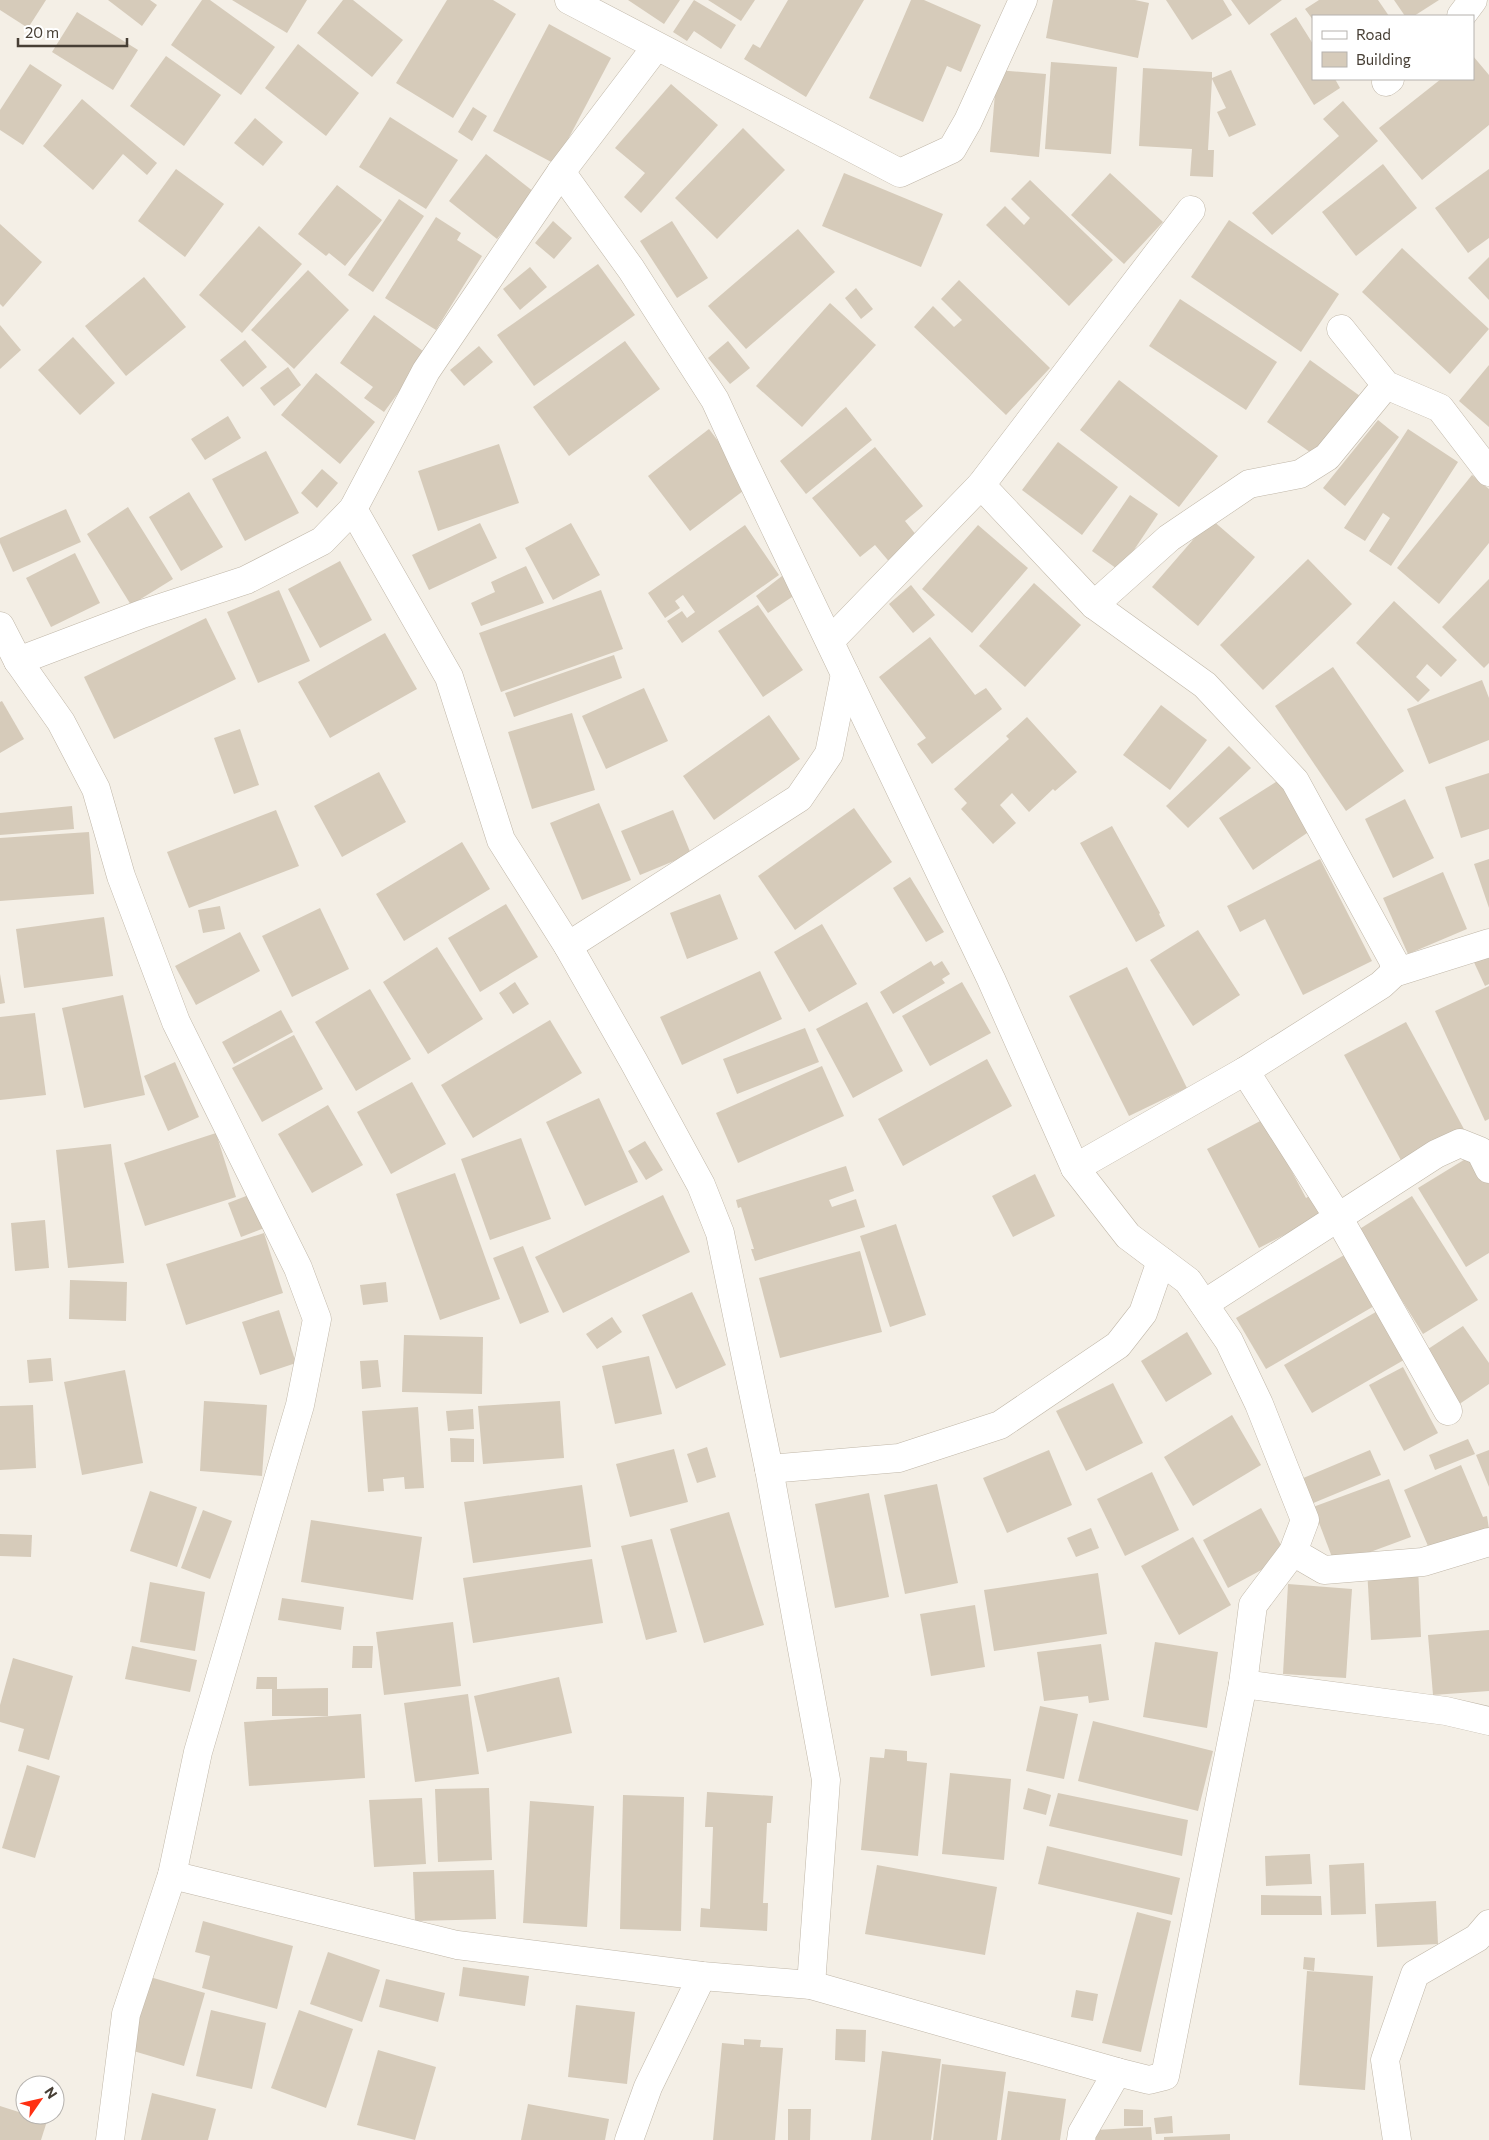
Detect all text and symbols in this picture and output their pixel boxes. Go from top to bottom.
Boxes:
scale bar [18,15,126,47]
legend [1312,15,1474,80]
text: 20 m [25,23,59,41]
text: Road [1356,25,1391,43]
text: Building [1356,50,1411,68]
north arrow [15,2075,65,2125]
text: N [41,2083,61,2102]

